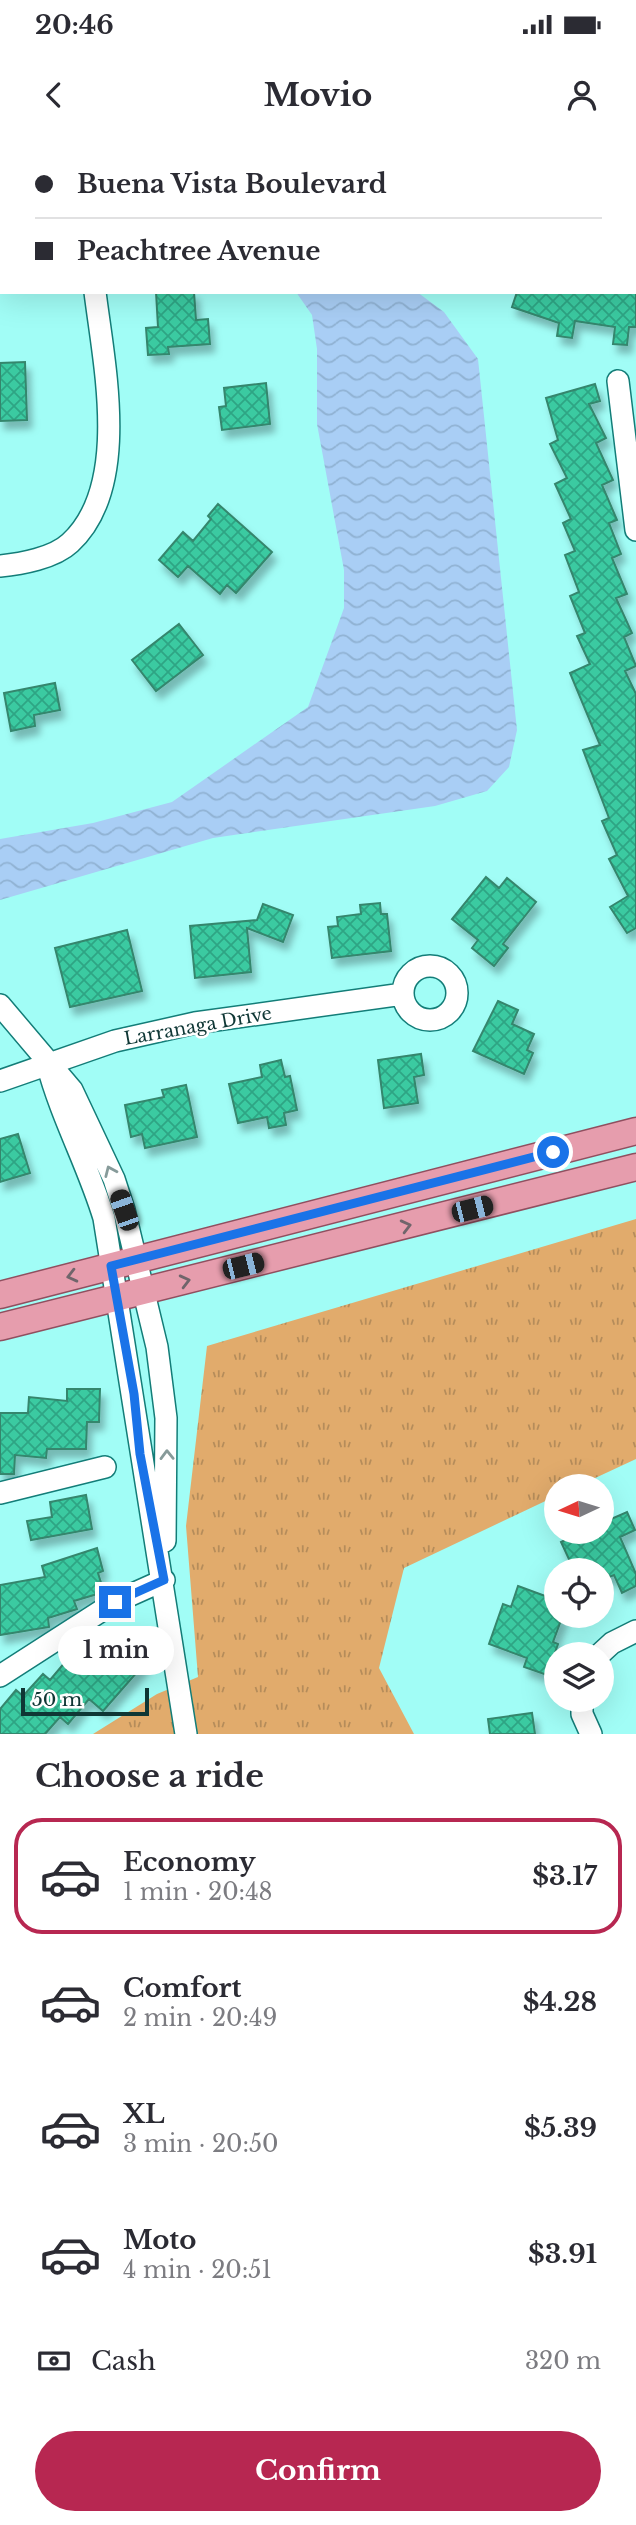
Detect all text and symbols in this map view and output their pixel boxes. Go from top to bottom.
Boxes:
text: 20:46 [35,9,114,41]
text: Movio [264,75,372,115]
icon: back [35,76,73,114]
icon: person [563,76,601,114]
text: Buena Vista Boulevard [77,168,387,200]
text: Peachtree Avenue [77,235,320,267]
street label: Larranaga Drive [122,1002,274,1050]
route start [537,1136,569,1168]
one-way arrow [104,1166,118,1178]
car [108,1187,141,1233]
car [450,1194,495,1224]
one-way arrow [400,1220,412,1234]
car [221,1251,266,1281]
one-way arrow [66,1268,78,1283]
one-way arrow [179,1275,191,1289]
one-way arrow [159,1449,174,1460]
north arrow [544,1474,614,1544]
map controls [544,1474,614,1712]
button: locate [544,1558,614,1628]
route end [99,1586,131,1618]
callout: 1 min [57,1626,173,1676]
text: 1 min [83,1636,149,1664]
button: layers [544,1642,614,1712]
scale bar [21,1685,149,1717]
text: 50 m [32,1688,82,1711]
text: Choose a ride [35,1756,264,1796]
icon: car [39,1845,102,1908]
text: Economy [123,1846,256,1878]
text: $3.17 [532,1860,597,1892]
text: 1 min · 20:48 [123,1878,273,1906]
icon: car [39,1971,102,2034]
text: Comfort [123,1972,241,2004]
text: $4.28 [523,1986,597,2018]
text: 2 min · 20:49 [123,2004,277,2032]
icon: car [39,2097,102,2160]
text: XL [123,2098,165,2130]
text: $5.39 [524,2112,597,2144]
text: 3 min · 20:50 [123,2130,279,2158]
icon: car [39,2223,102,2286]
text: Moto [123,2224,196,2256]
text: $3.91 [528,2238,597,2270]
text: 4 min · 20:51 [123,2256,272,2284]
icon: cash [35,2342,73,2380]
text: Cash [91,2345,156,2377]
text: 320 m [525,2347,601,2375]
button: Confirm [35,2431,601,2511]

